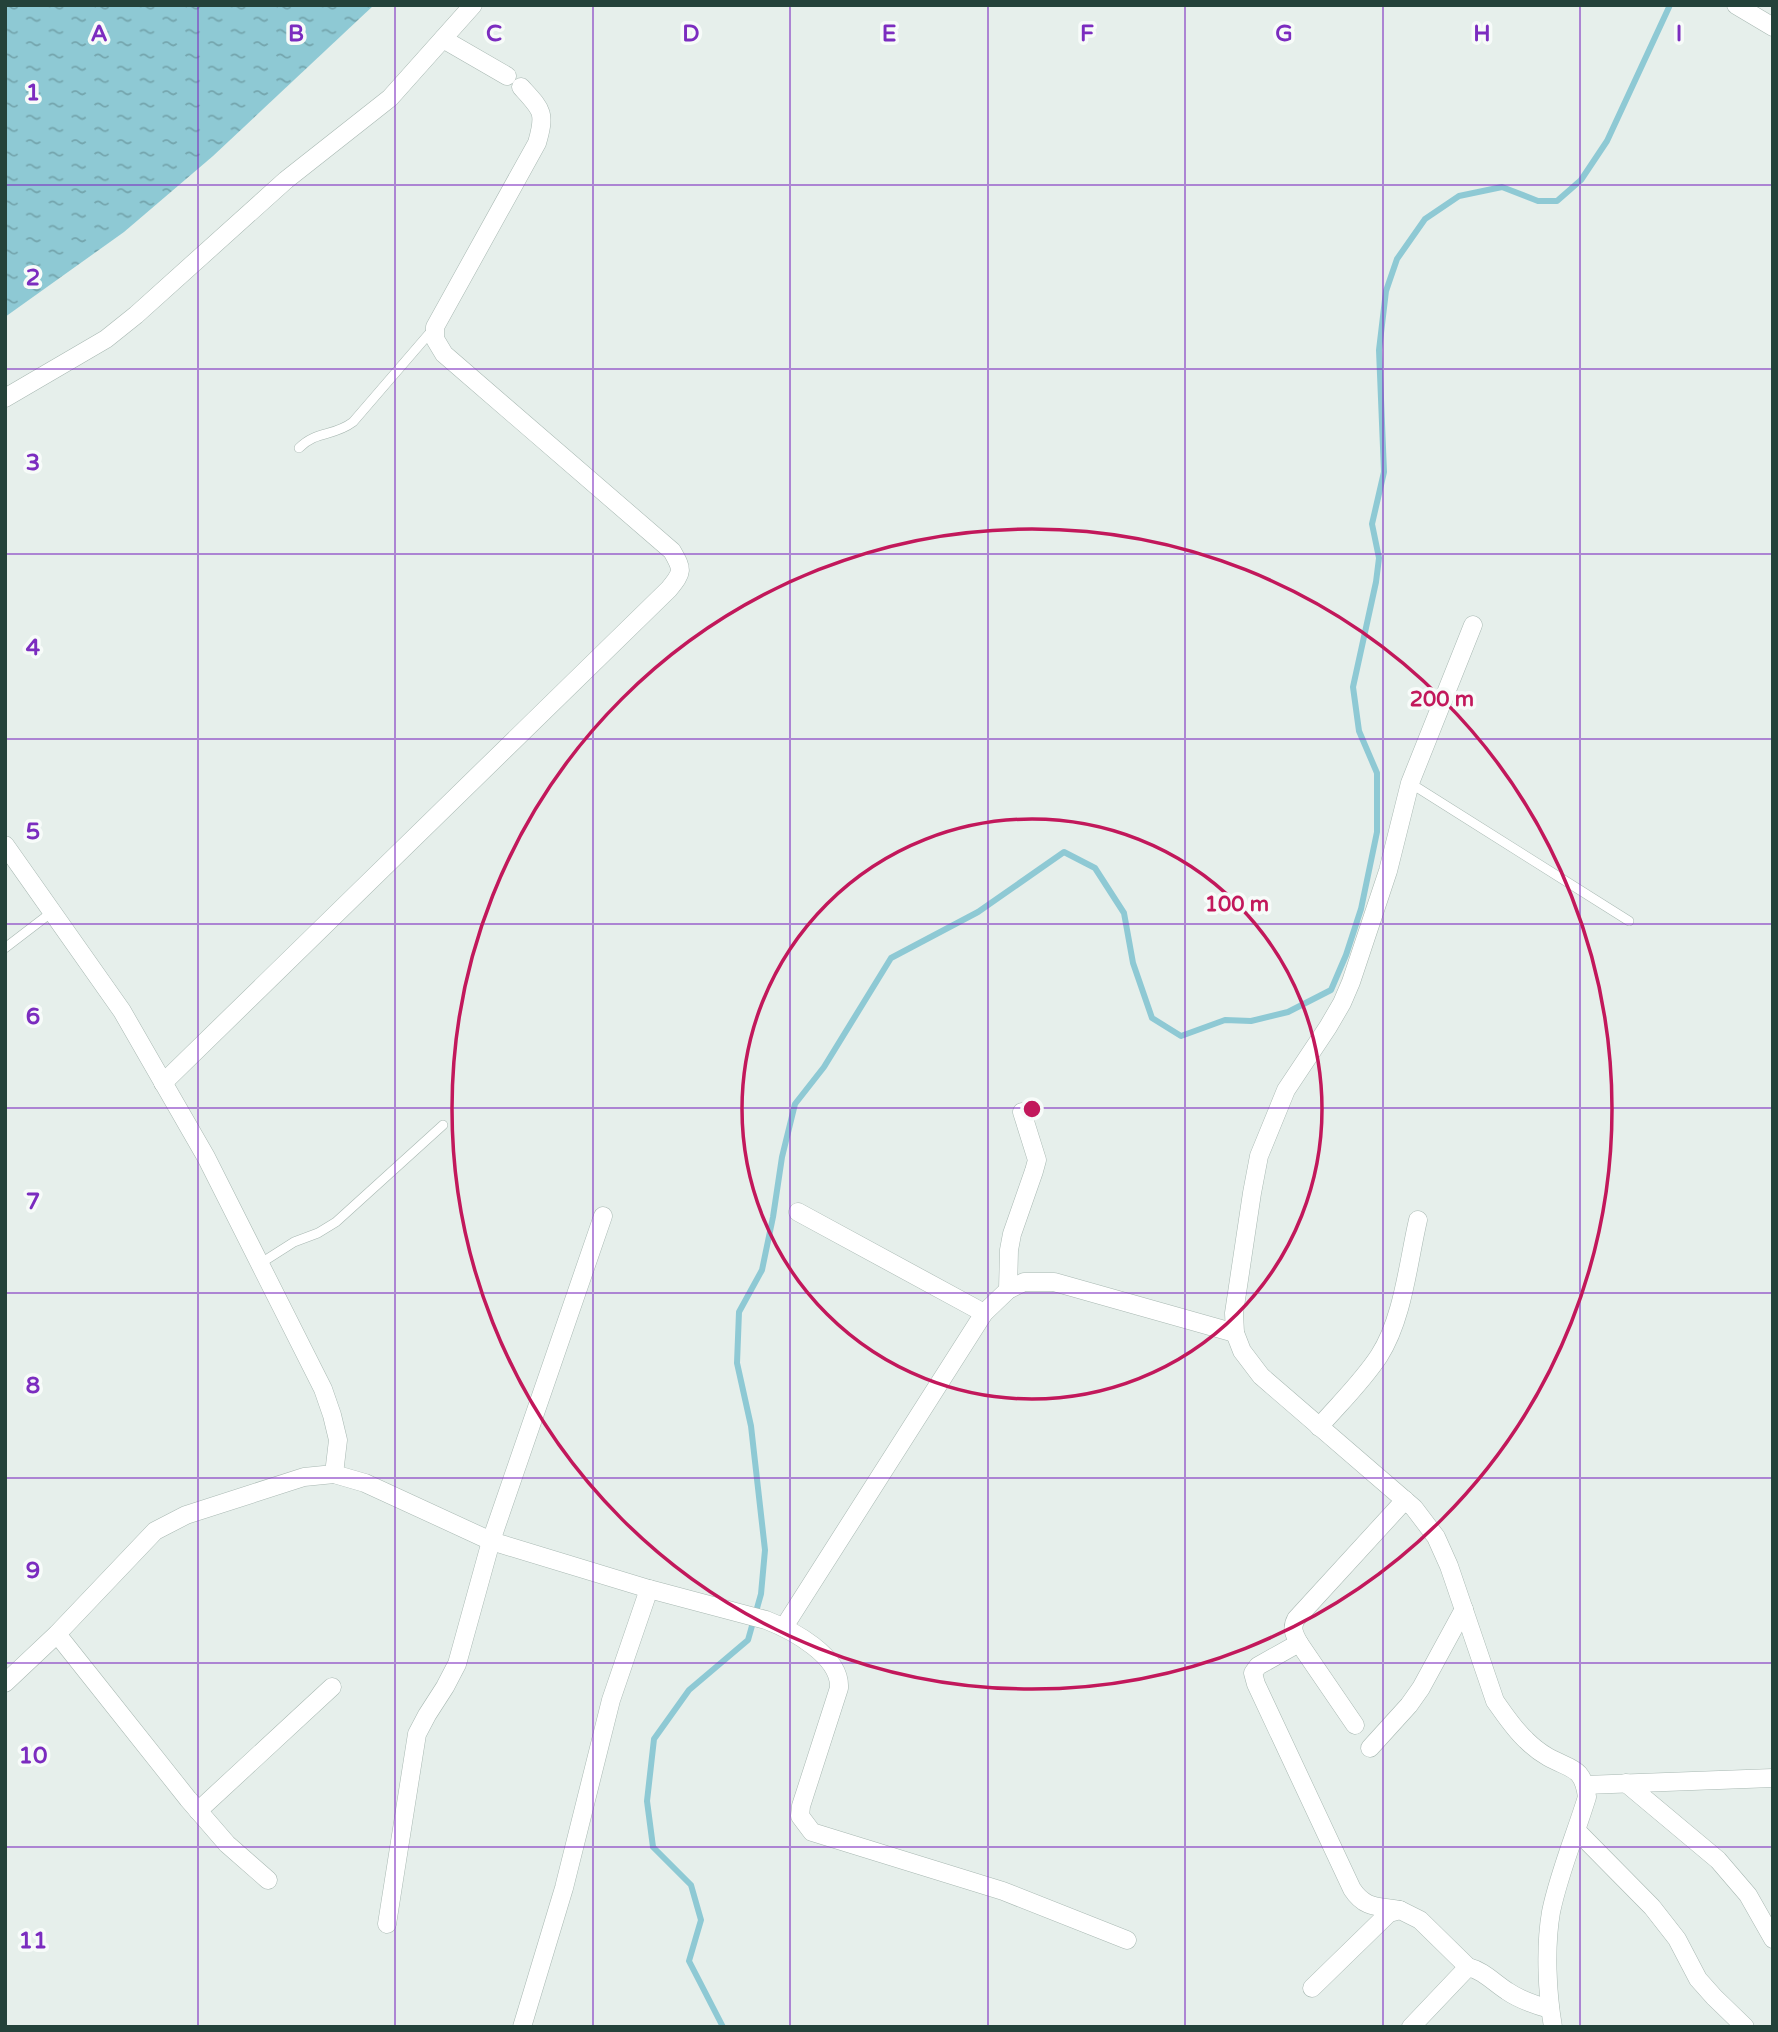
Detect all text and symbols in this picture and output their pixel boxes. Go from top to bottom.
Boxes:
text: A [90,20,108,48]
text: B [288,20,304,48]
text: C [486,20,502,48]
text: D [682,20,700,48]
text: E [882,20,896,48]
text: F [1080,20,1094,48]
text: G [1275,20,1293,48]
text: H [1473,20,1491,48]
text: I [1676,20,1682,48]
text: 1 [26,79,40,107]
text: 2 [26,264,40,292]
text: 3 [26,449,40,477]
text: 4 [26,634,41,662]
text: 200 m [1410,687,1474,712]
text: 5 [26,818,40,846]
text: 100 m [1205,892,1269,917]
text: 6 [26,1003,40,1031]
centre of rings [1020,1097,1044,1121]
text: 7 [26,1188,40,1216]
text: 8 [26,1372,40,1400]
text: 9 [26,1557,40,1585]
text: 10 [19,1742,47,1770]
text: 11 [19,1927,47,1955]

